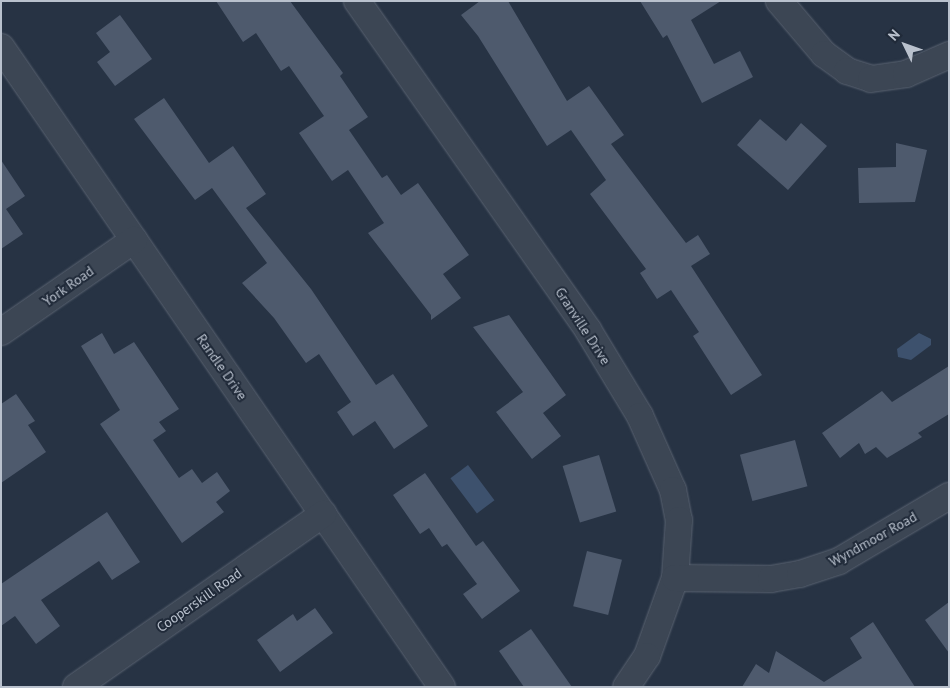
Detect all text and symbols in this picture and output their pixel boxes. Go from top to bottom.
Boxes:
north arrow [880,20,930,70]
text: N [884,26,904,44]
street label: York Road [39,262,97,310]
street label: Granville Drive [552,284,614,368]
street label: Randle Drive [193,331,251,403]
street label: Wyndmoor Road [826,508,920,570]
street label: Cooperskill Road [153,564,245,636]

